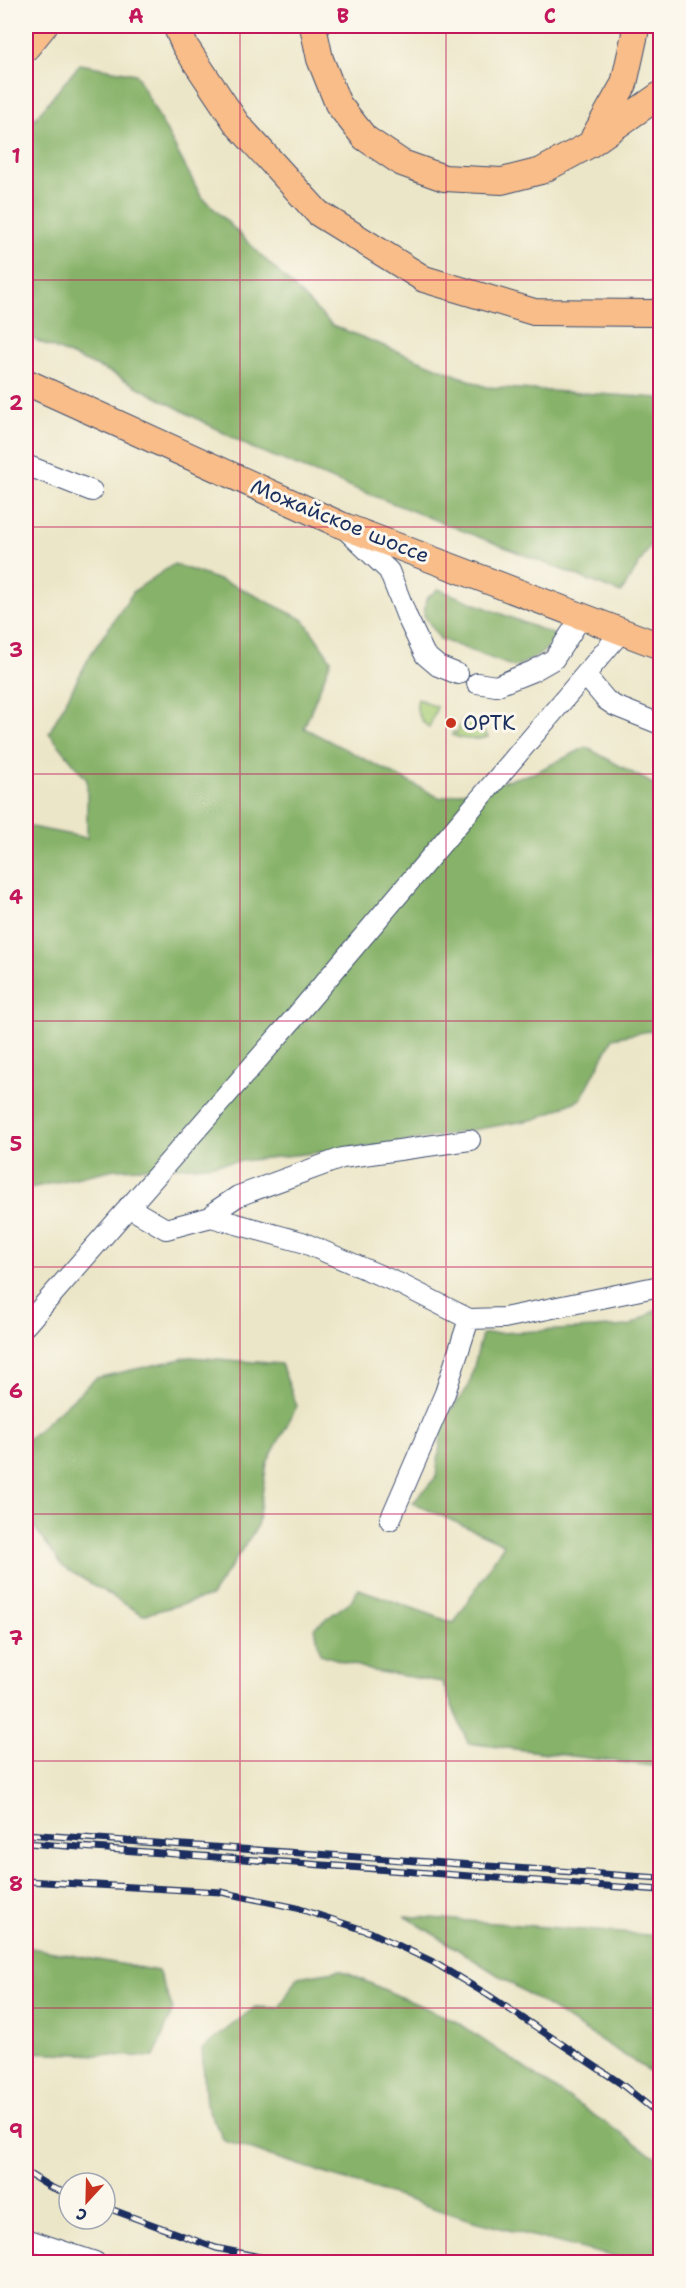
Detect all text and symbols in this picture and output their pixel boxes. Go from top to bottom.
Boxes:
text: A [128,3,144,29]
text: B [337,3,349,29]
text: C [544,3,556,29]
text: 1 [11,143,21,169]
text: 2 [9,390,23,416]
street label: Можайское шоссе [246,472,434,570]
text: 3 [9,637,23,663]
place label: ОРТК [463,709,516,737]
marker: ОРТК [444,716,458,730]
text: 4 [9,884,23,910]
text: 5 [10,1131,22,1157]
text: 6 [9,1378,23,1404]
text: 7 [9,1625,23,1651]
text: 8 [9,1871,23,1897]
text: 9 [9,2118,23,2144]
north arrow [57,2171,117,2231]
text: С [73,2203,90,2226]

